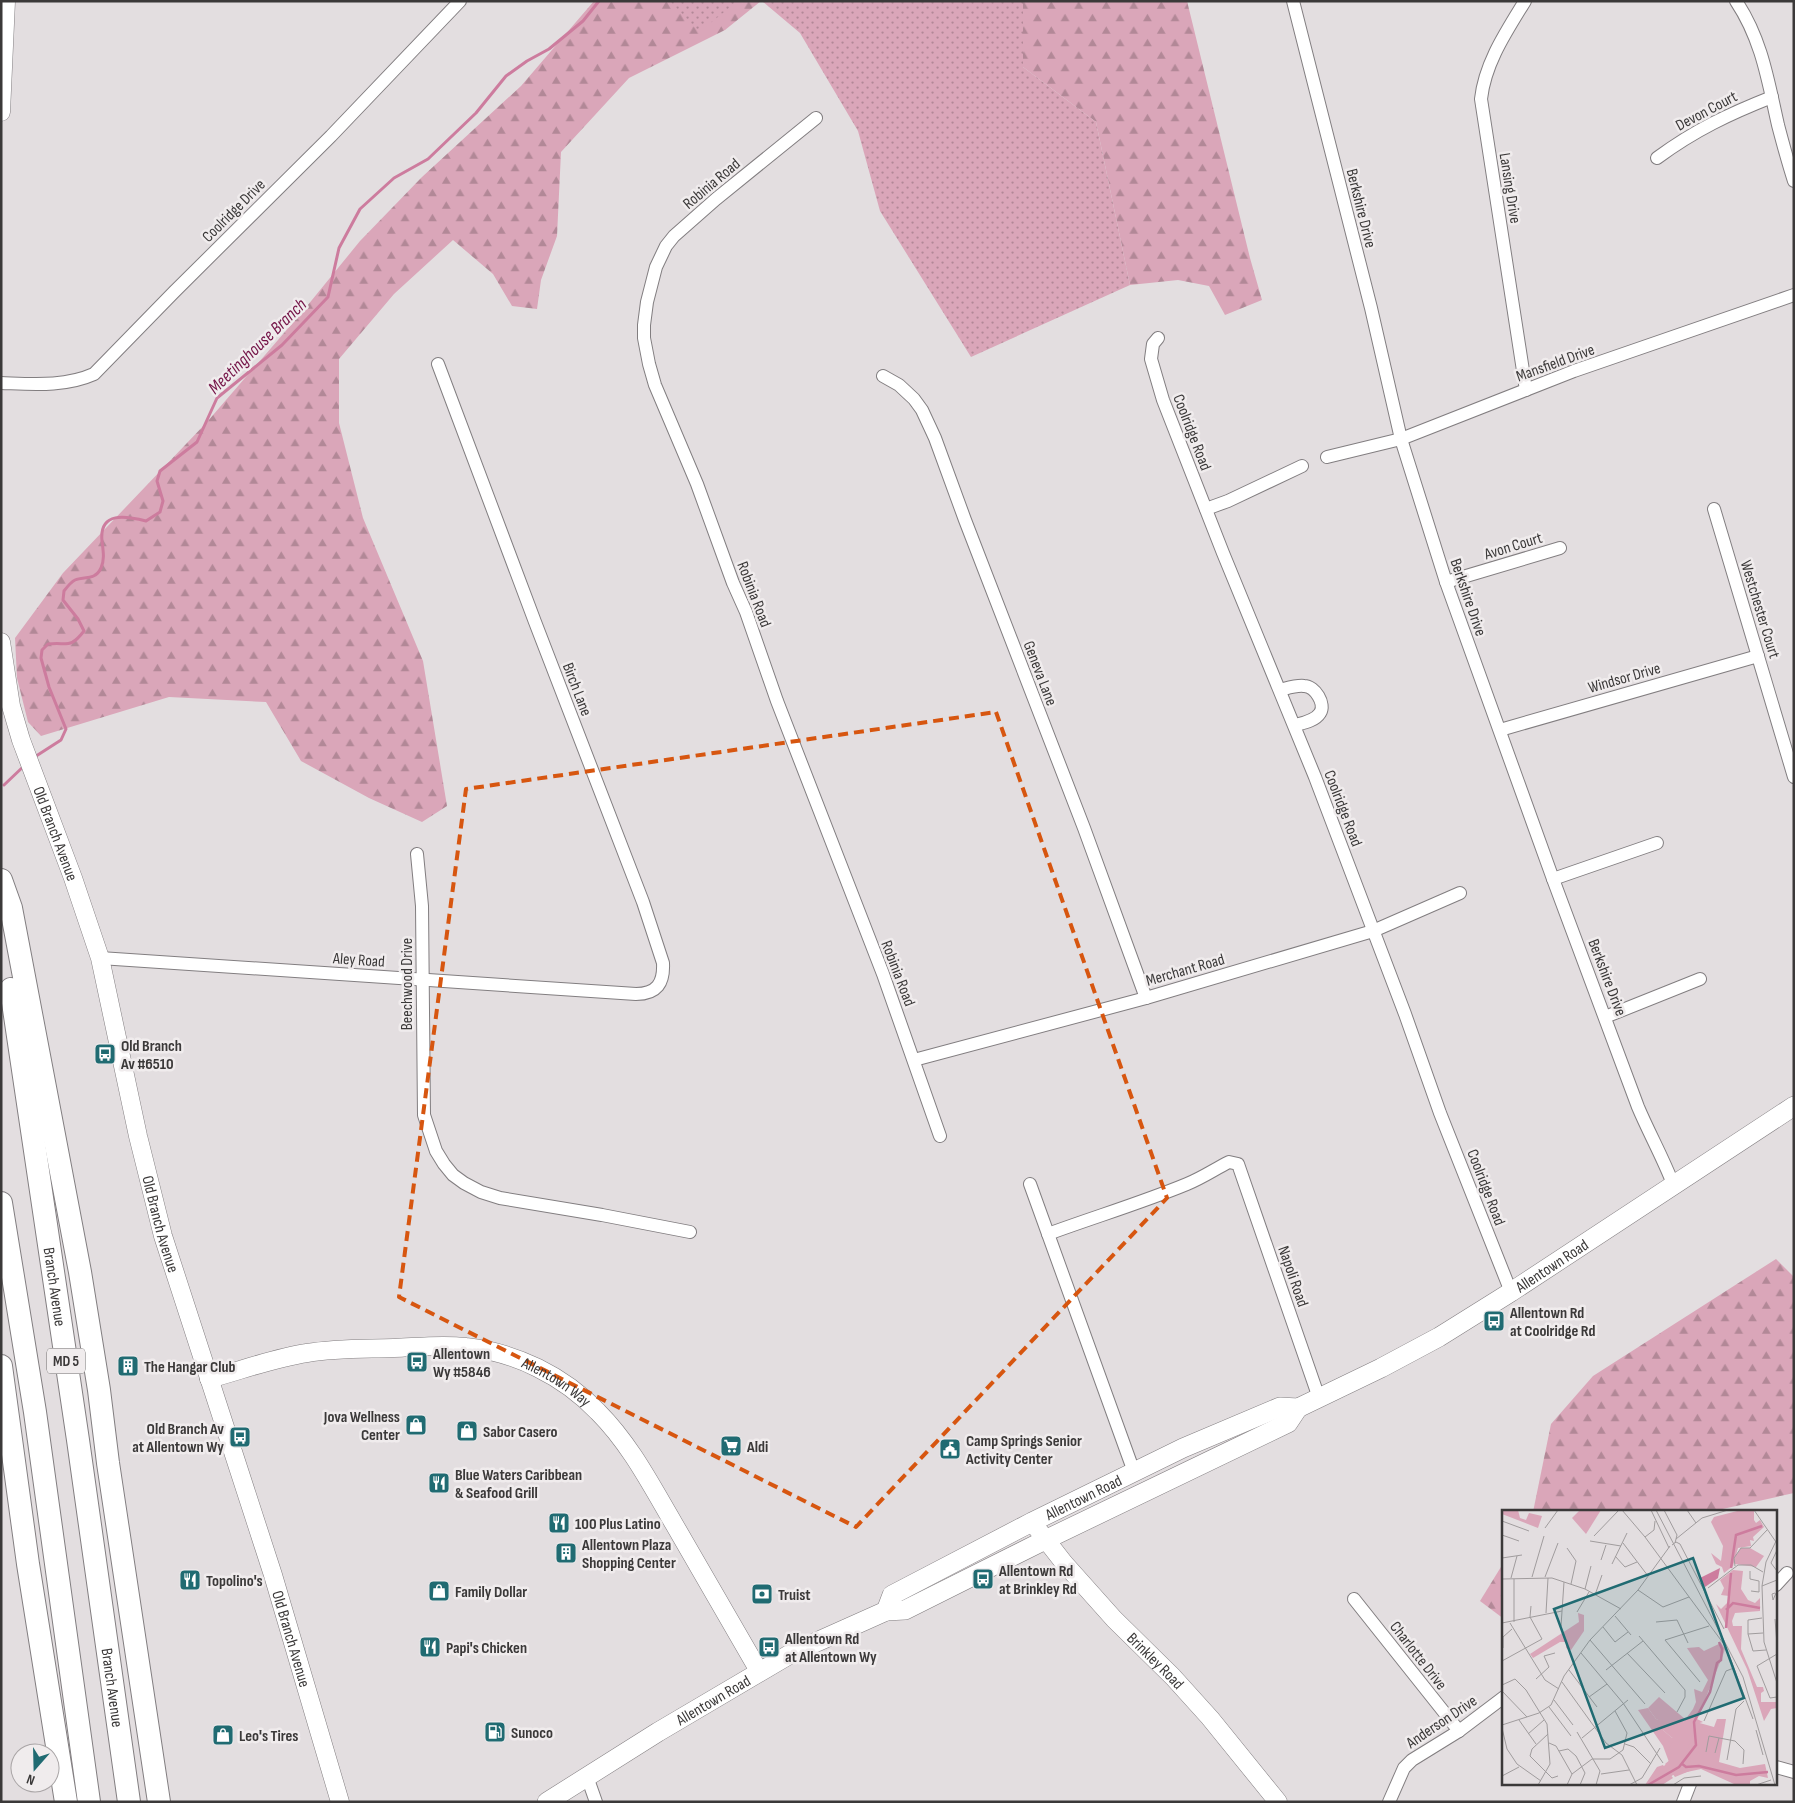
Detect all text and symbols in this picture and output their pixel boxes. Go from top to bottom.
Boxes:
street label: Devon Court [1673,87,1741,135]
street label: Lansing Drive [1495,152,1524,225]
street label: Robinia Road [680,155,744,213]
street label: Berkshire Drive [1342,167,1380,250]
street label: Coolridge Drive [199,176,270,247]
water label: Meetinghouse Branch [204,294,311,399]
street label: Mansfield Drive [1514,340,1597,386]
street label: Coolridge Road [1168,392,1215,473]
street label: Avon Court [1481,529,1545,564]
street label: Berkshire Drive [1445,556,1490,639]
street label: Westchester Court [1736,558,1784,661]
street label: Robinia Road [732,559,775,630]
street label: Geneva Lane [1019,639,1061,709]
street label: Windsor Drive [1586,659,1663,698]
street label: Birch Lane [558,660,595,719]
street label: Coolridge Road [1319,768,1366,849]
street label: Old Branch Avenue [28,784,81,884]
street label: Berkshire Drive [1583,936,1630,1019]
street label: Beechwood Drive [398,938,417,1030]
street label: Robinia Road [876,938,919,1009]
street label: Aley Road [331,949,385,972]
street label: Merchant Road [1144,950,1227,991]
place label: Old Branch Av #6510 [120,1037,182,1074]
bus stop icon: Old Branch Av #6510 [93,1042,117,1066]
street label: Coolridge Road [1462,1147,1509,1228]
street label: Old Branch Avenue [137,1174,182,1275]
street label: Allentown Road [1512,1236,1592,1298]
street label: Napoli Road [1273,1244,1312,1309]
street label: Branch Avenue [39,1246,69,1328]
place label: Allentown Rd at Coolridge Rd [1509,1304,1595,1341]
bus stop icon: Allentown Rd at Coolridge Rd [1482,1309,1506,1333]
place label: Allentown Wy #5846 [432,1345,491,1382]
road number: MD 5 [47,1348,85,1374]
bus stop icon: Allentown Wy #5846 [405,1350,429,1374]
building icon: The Hangar Club [116,1354,140,1378]
street label: Allentown Way [518,1354,594,1411]
place label: The Hangar Club [144,1358,235,1377]
place label: Jova Wellness Center [323,1408,400,1445]
shop icon: Jova Wellness Center [404,1413,428,1437]
shop icon: Sabor Casero [455,1419,479,1443]
place label: Old Branch Av at Allentown Wy [132,1420,224,1457]
place label: Sabor Casero [483,1423,557,1442]
bus stop icon: Old Branch Av at Allentown Wy [228,1425,252,1449]
place label: Camp Springs Senior Activity Center [965,1432,1082,1469]
supermarket icon: Aldi [719,1434,743,1458]
public building icon: Camp Springs Senior Activity Center [938,1437,962,1461]
place label: Aldi [746,1438,768,1457]
place label: Blue Waters Caribbean & Seafood Grill [455,1466,582,1503]
restaurant icon: Blue Waters Caribbean & Seafood Grill [427,1471,451,1495]
street label: Allentown Road [1042,1471,1125,1525]
inset map [1502,1510,1778,1786]
restaurant icon: 100 Plus Latino [547,1511,571,1535]
place label: 100 Plus Latino [575,1515,661,1534]
place label: Allentown Plaza Shopping Center [581,1536,676,1573]
building icon: Allentown Plaza Shopping Center [554,1541,578,1565]
place label: Allentown Rd at Brinkley Rd [998,1562,1077,1599]
bus stop icon: Allentown Rd at Brinkley Rd [971,1567,995,1591]
restaurant icon: Topolino's [178,1568,202,1592]
place label: Topolino's [206,1572,263,1591]
shop icon: Family Dollar [427,1579,451,1603]
bank icon: Truist [750,1582,774,1606]
place label: Family Dollar [455,1583,527,1602]
place label: Truist [778,1586,811,1605]
street label: Old Branch Avenue [267,1589,314,1690]
street label: Charlotte Drive [1385,1618,1450,1694]
street label: Brinkley Road [1122,1629,1187,1694]
place label: Allentown Rd at Allentown Wy [784,1630,877,1667]
restaurant icon: Papi's Chicken [418,1635,442,1659]
bus stop icon: Allentown Rd at Allentown Wy [757,1635,781,1659]
place label: Papi's Chicken [446,1639,527,1658]
street label: Branch Avenue [96,1647,126,1728]
street label: Allentown Road [672,1672,754,1731]
street label: Anderson Drive [1402,1692,1481,1753]
fuel station icon: Sunoco [483,1720,507,1744]
shop icon: Leo's Tires [211,1723,235,1747]
place label: Sunoco [511,1724,553,1743]
place label: Leo's Tires [239,1727,299,1746]
north arrow [10,1743,60,1793]
text: N [24,1770,37,1789]

